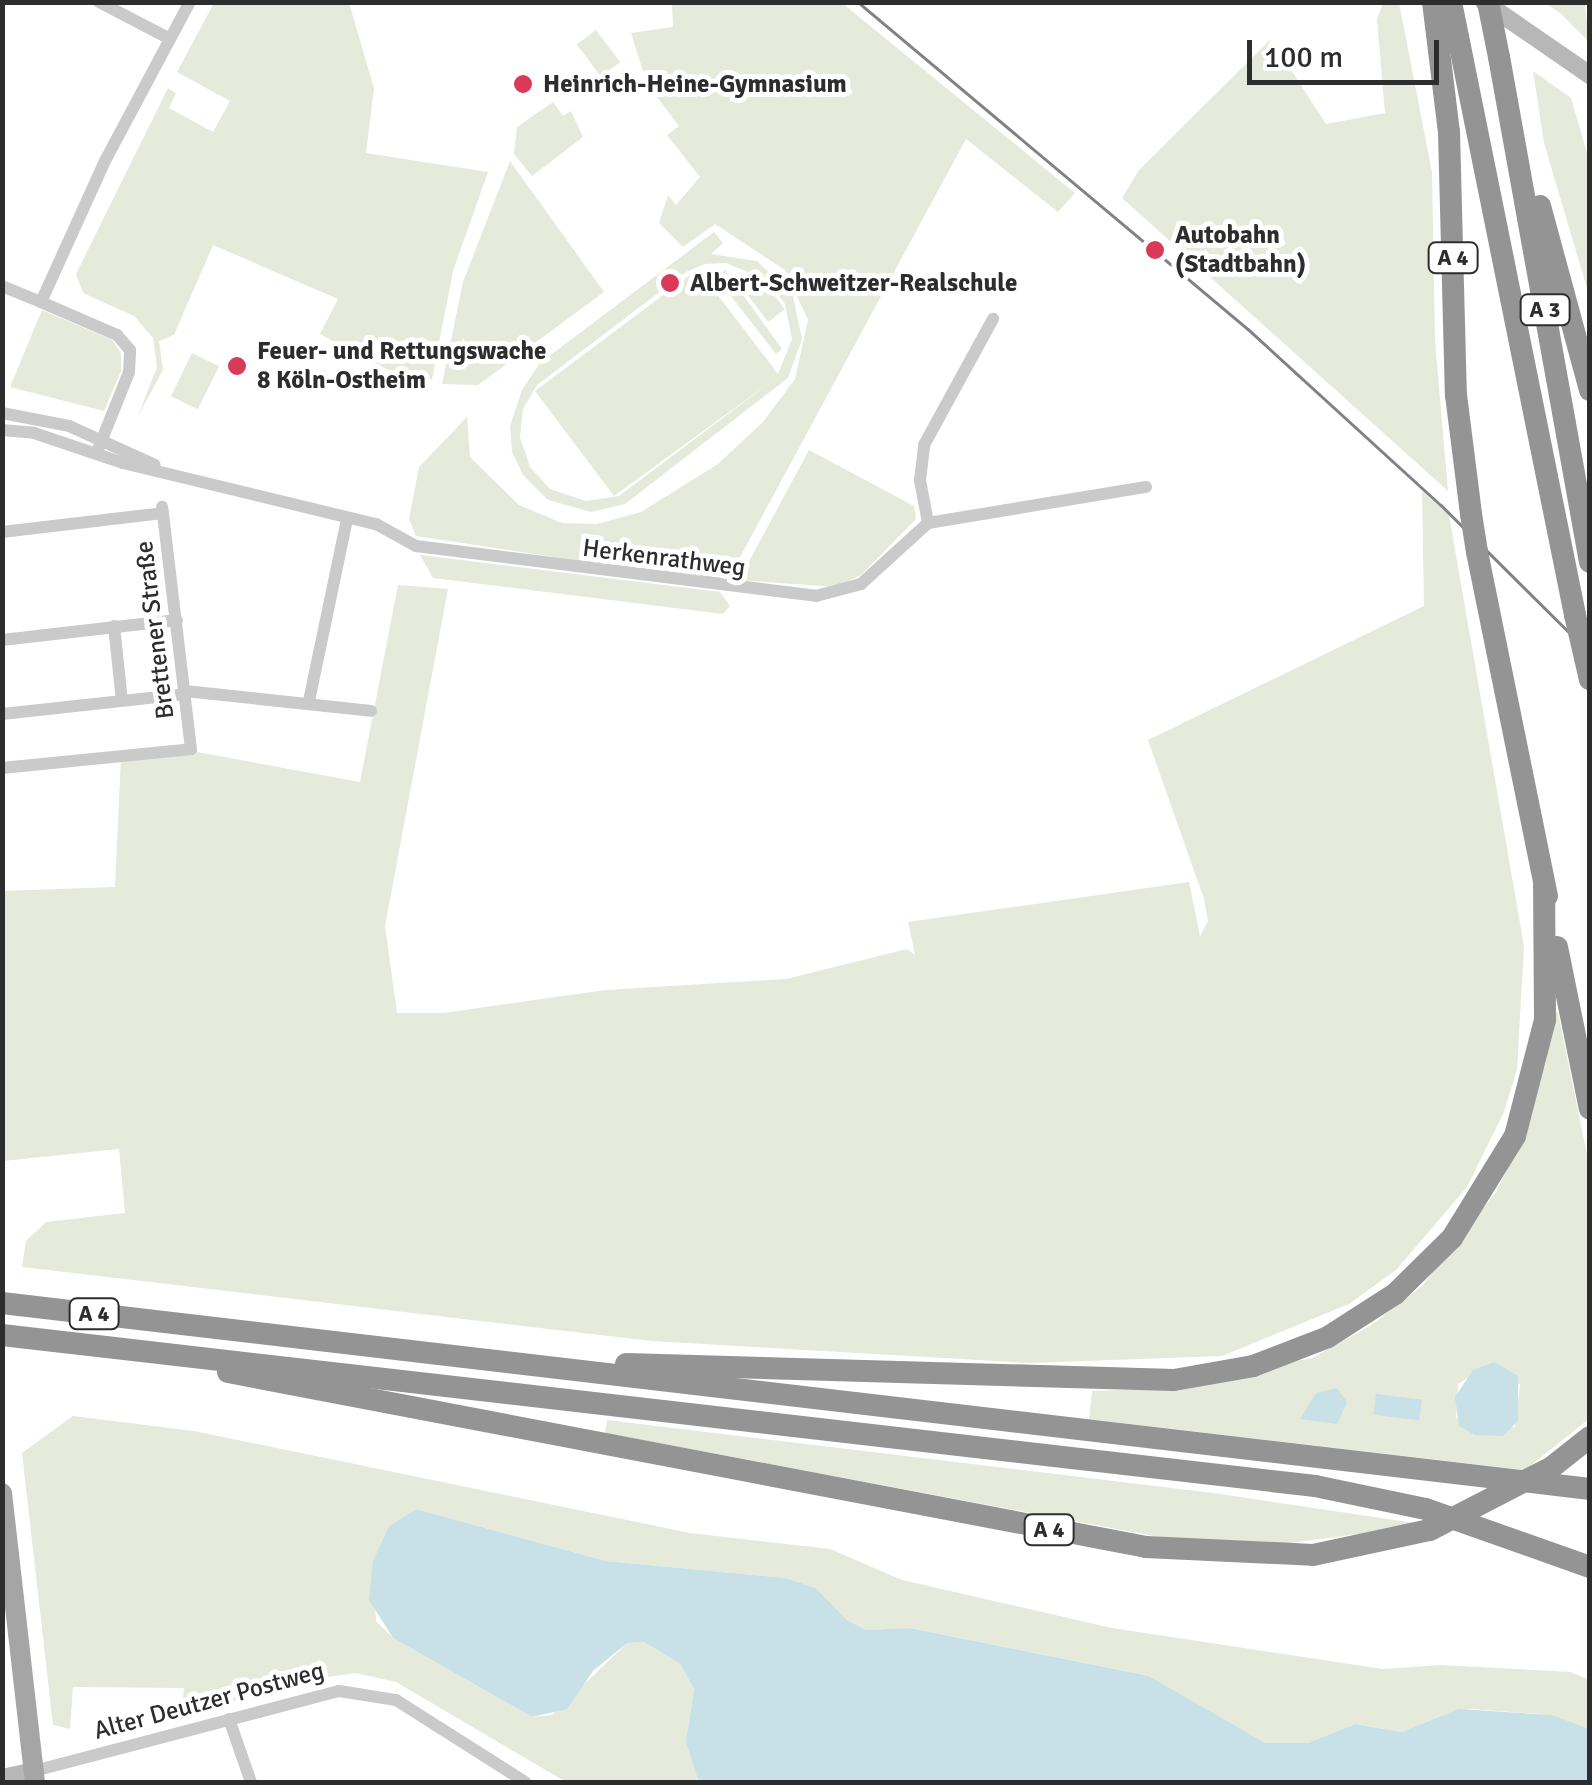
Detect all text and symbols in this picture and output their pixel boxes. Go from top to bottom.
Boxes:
scale bar [1252,20,1444,82]
text: 100 m [1264,39,1343,76]
place label: Heinrich-Heine-Gymnasium [543,69,847,99]
marker: Heinrich-Heine-Gymnasium [512,73,534,95]
place label: Autobahn (Stadtbahn) [1175,221,1306,280]
marker: Autobahn (Stadtbahn) [1144,239,1166,261]
road number: A 4 [1426,241,1480,275]
place label: Albert-Schweitzer-Realschule [690,268,1017,298]
marker: Albert-Schweitzer-Realschule [659,272,681,294]
road number: A 3 [1518,293,1572,327]
place label: Feuer- und Rettungswache 8 Köln-Ostheim [257,337,547,396]
marker: Feuer- und Rettungswache 8 Köln-Ostheim [226,355,248,377]
street label: Herkenrathweg [581,533,747,583]
street label: Brettener Straße [129,539,181,721]
road number: A 4 [66,1297,122,1331]
road number: A 4 [1022,1513,1076,1547]
street label: Alter Deutzer Postweg [91,1656,327,1746]

